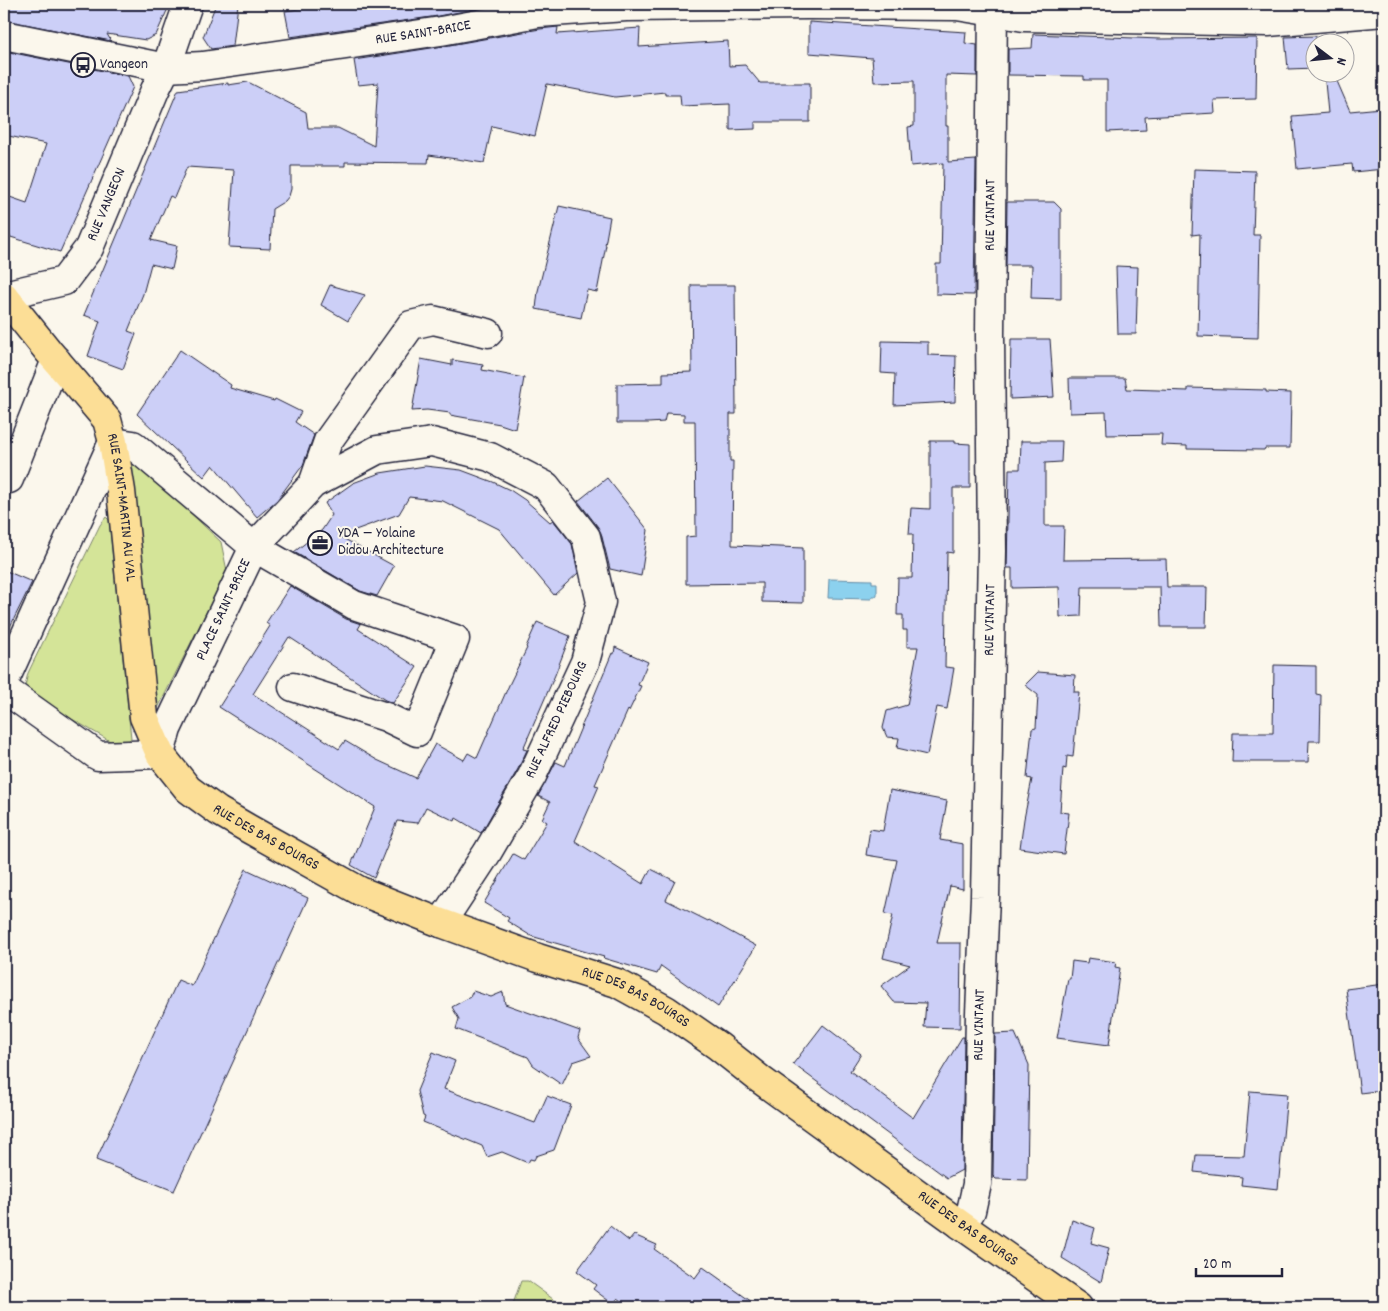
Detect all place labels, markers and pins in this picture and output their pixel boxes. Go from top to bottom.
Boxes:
bus stop icon: Vangeon [70,52,96,78]
place label: Vangeon [100,54,148,76]
place label: YDA — Yolaine Didou Architecture [338,523,444,562]
office icon: YDA — Yolaine Didou Architecture [307,530,333,556]

